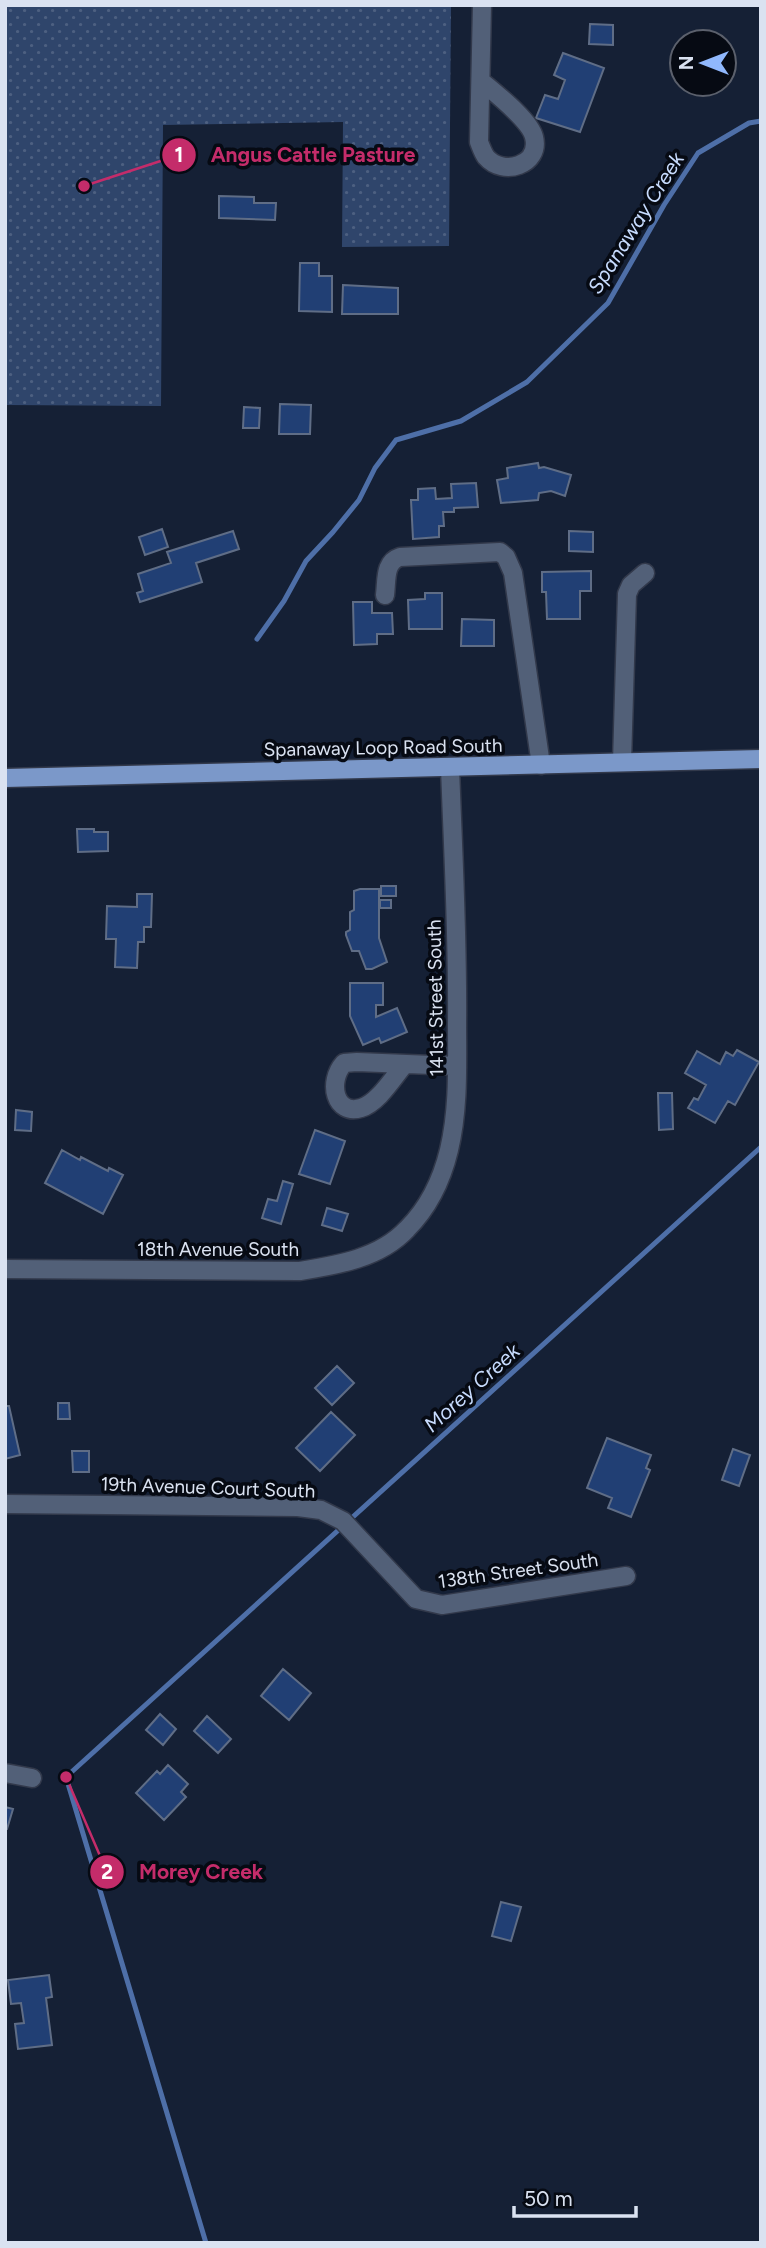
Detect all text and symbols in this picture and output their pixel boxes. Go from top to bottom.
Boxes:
north arrow [668,28,738,98]
text: N [675,56,698,70]
callout: Angus Cattle Pasture [162,134,429,176]
text: 1 [175,142,183,167]
text: Angus Cattle Pasture [211,142,416,167]
water label: Spanaway Creek [582,147,690,298]
street label: Spanaway Loop Road South [263,734,503,761]
street label: 141st Street South [423,919,448,1077]
street label: 18th Avenue South [137,1238,299,1261]
water label: Morey Creek [419,1338,525,1437]
street label: 19th Avenue Court South [100,1472,316,1503]
street label: 138th Street South [437,1548,600,1593]
callout: Morey Creek [90,1851,277,1893]
text: 2 [101,1859,113,1884]
text: Morey Creek [139,1859,264,1884]
scale bar [514,2174,636,2218]
text: 50 m [524,2186,573,2211]

